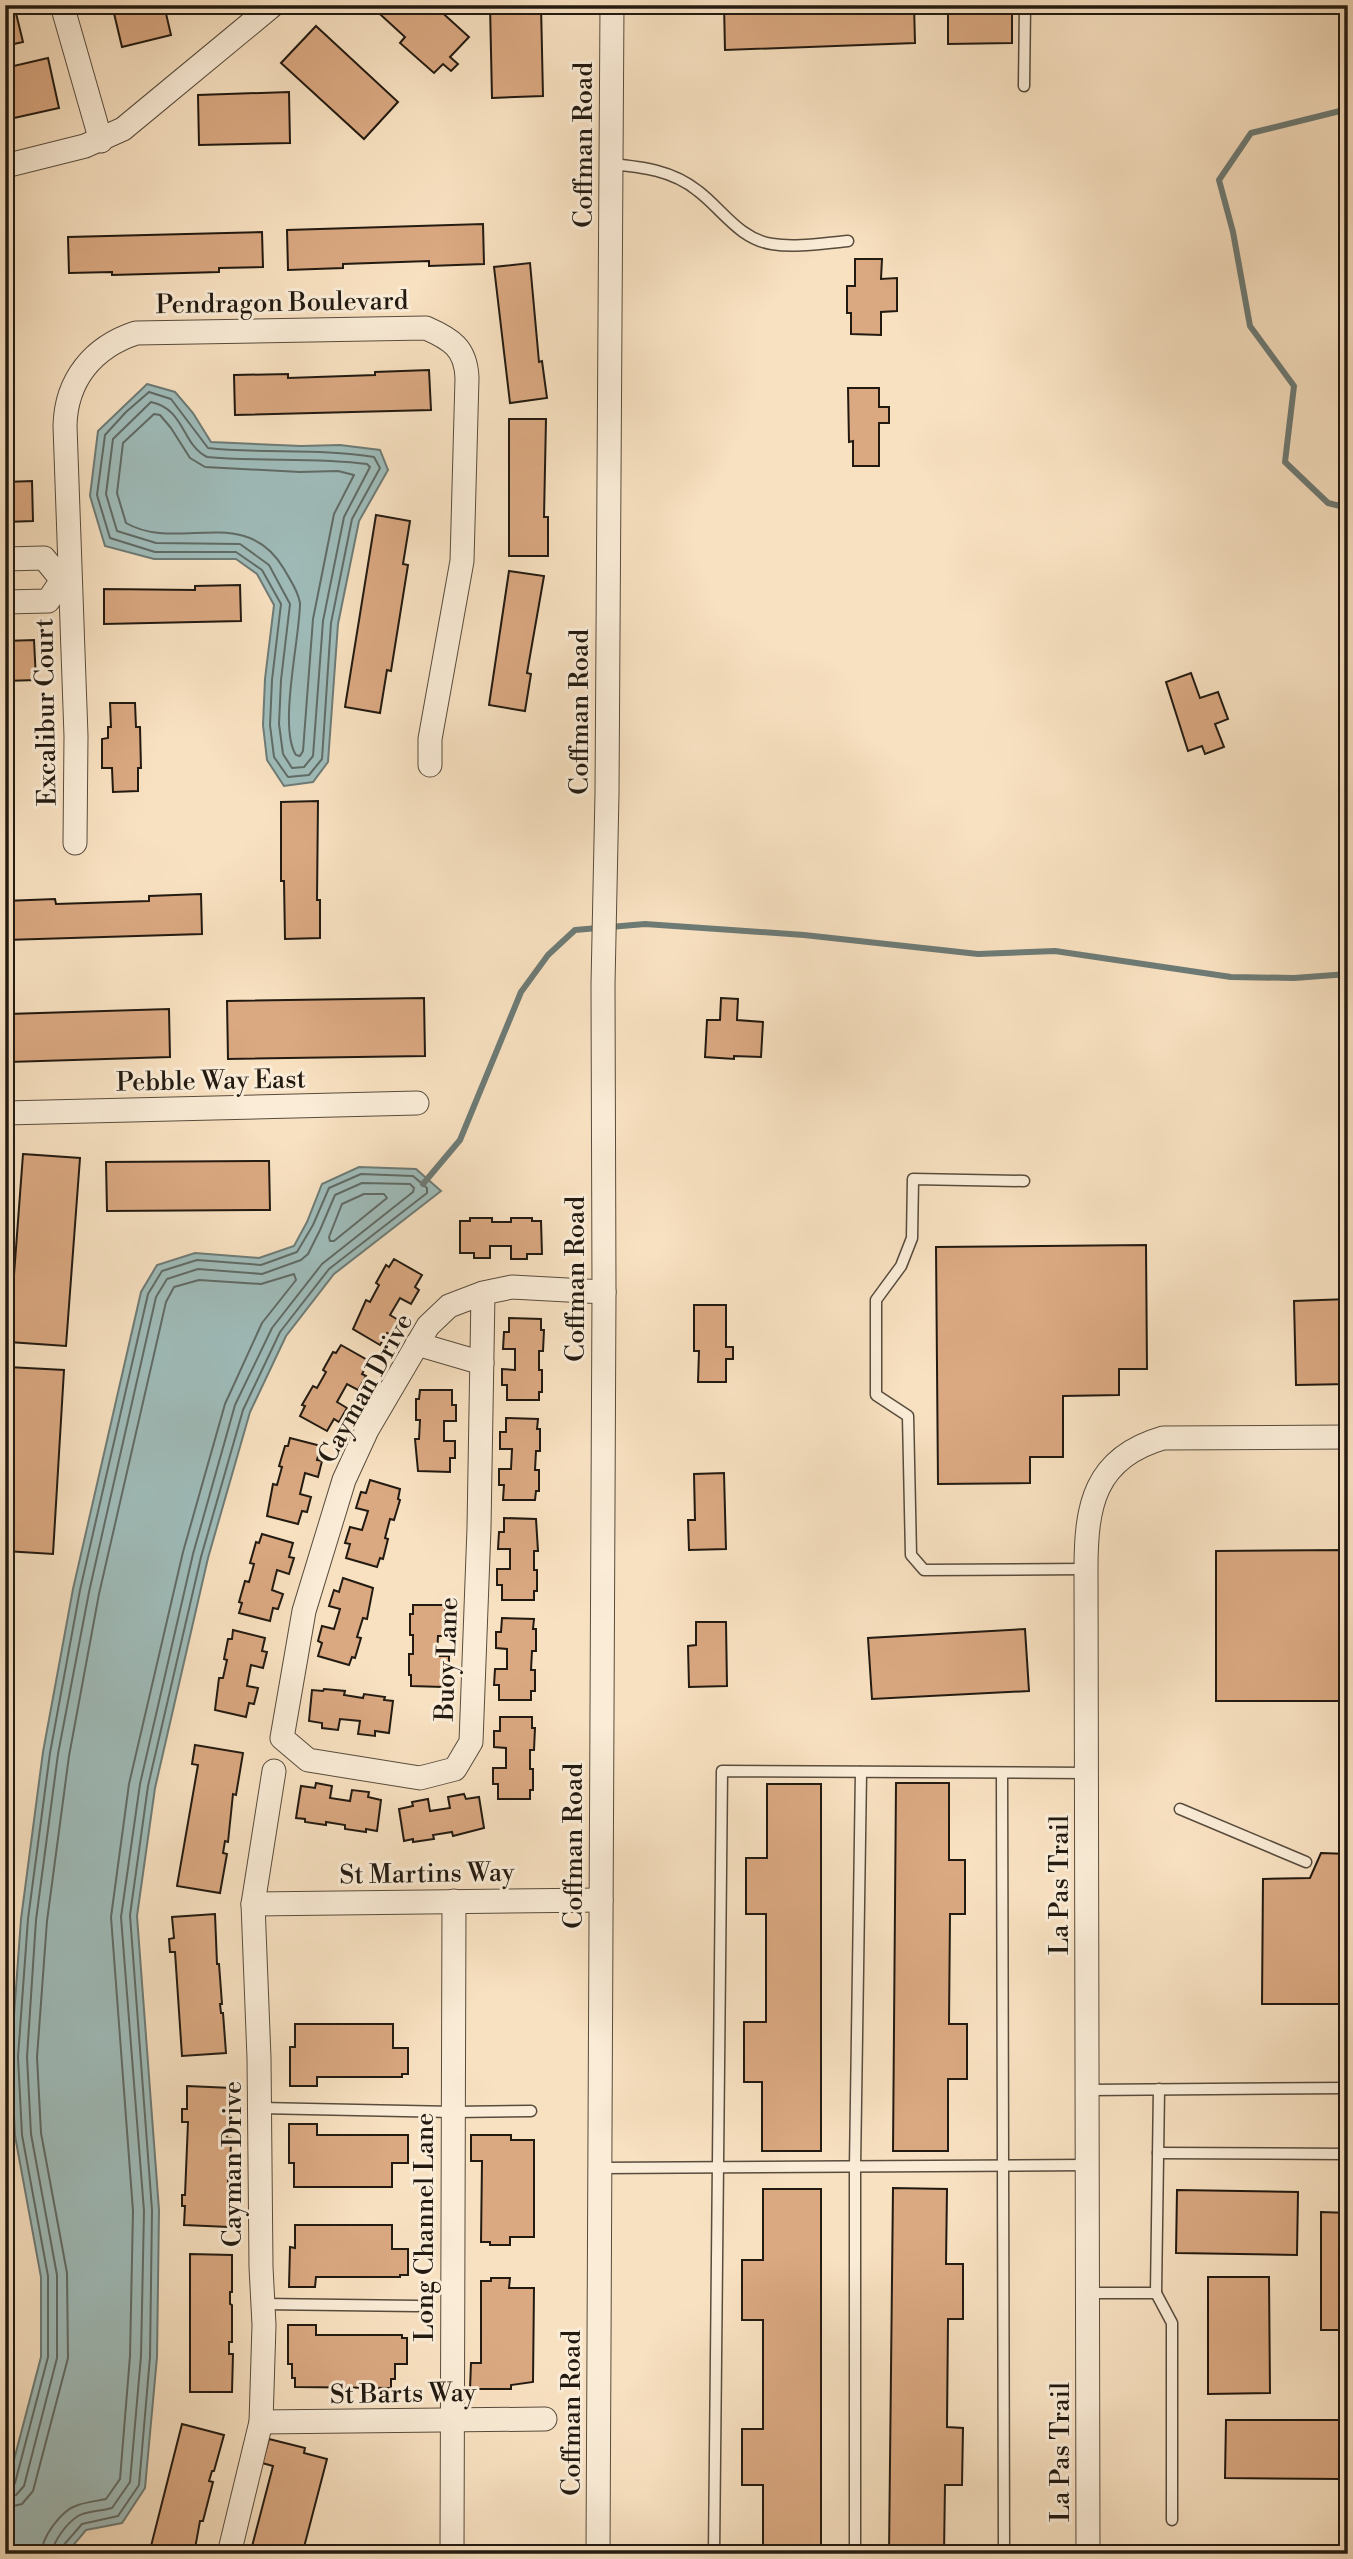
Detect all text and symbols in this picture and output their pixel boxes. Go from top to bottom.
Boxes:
street label: Coffman Road [568,62,600,228]
street label: Pendragon Boulevard [155,285,409,321]
street label: Excalibur Court [28,618,64,806]
street label: Coffman Road [564,629,596,795]
street label: Pebble Way East [116,1063,306,1099]
street label: Coffman Road [560,1196,592,1362]
street label: Cayman Drive [312,1308,420,1469]
street label: Buoy Lane [429,1596,465,1723]
street label: Coffman Road [558,1763,590,1929]
street label: La Pas Trail [1044,1815,1076,1955]
street label: St Martins Way [339,1856,515,1892]
street label: Cayman Drive [217,2081,249,2247]
street label: Long Channel Lane [409,2113,441,2341]
street label: Coffman Road [556,2330,588,2496]
street label: St Barts Way [330,2377,477,2411]
street label: La Pas Trail [1045,2382,1077,2522]

